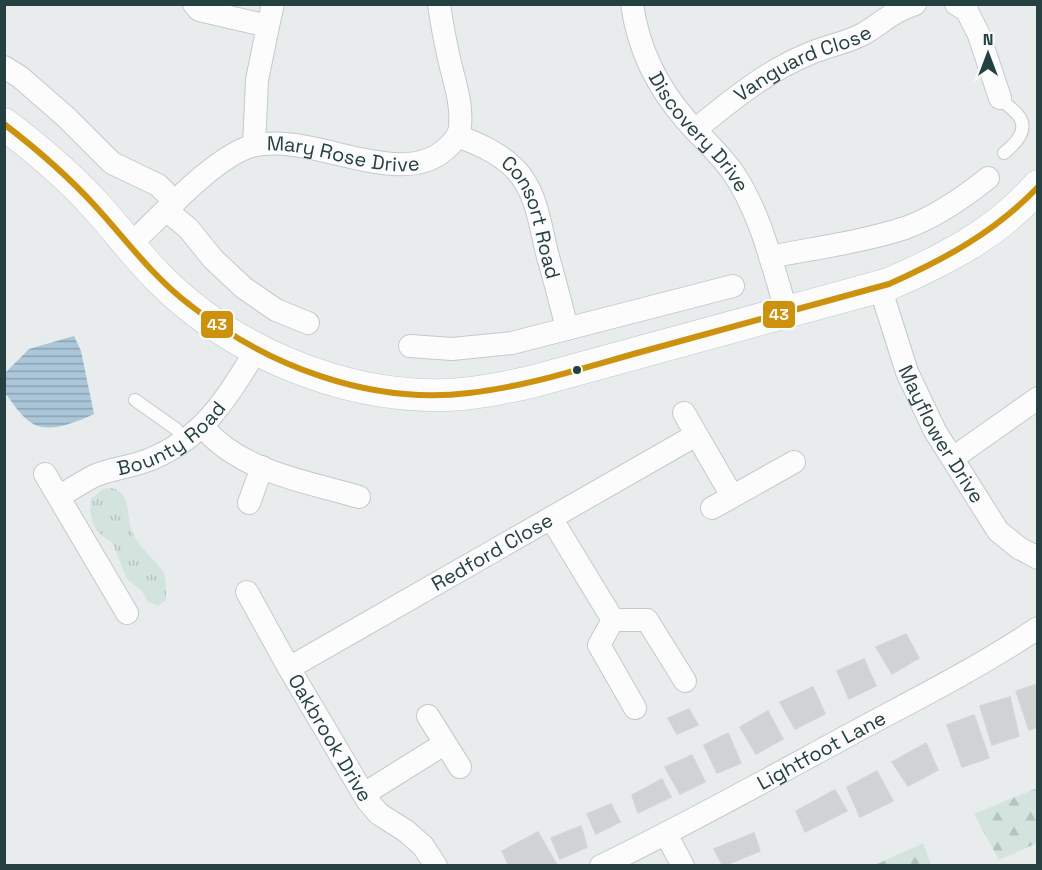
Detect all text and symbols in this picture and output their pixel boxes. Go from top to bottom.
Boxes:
street label: Vanguard Close [729,19,876,107]
north arrow [958,24,1018,84]
text: N [983,29,993,50]
street label: Discovery Drive [643,67,755,197]
street label: Mary Rose Drive [267,130,421,177]
street label: Consort Road [496,150,567,282]
line badge: 43 [762,300,796,329]
text: 43 [769,304,789,325]
line badge: 43 [200,310,234,339]
text: 43 [207,314,227,335]
street label: Mayflower Drive [892,361,990,508]
unlabelled marker [571,364,583,376]
street label: Bounty Road [114,396,231,481]
street label: Redford Close [427,507,557,597]
street label: Oakbrook Drive [282,669,378,807]
street label: Lightfoot Lane [752,705,890,796]

